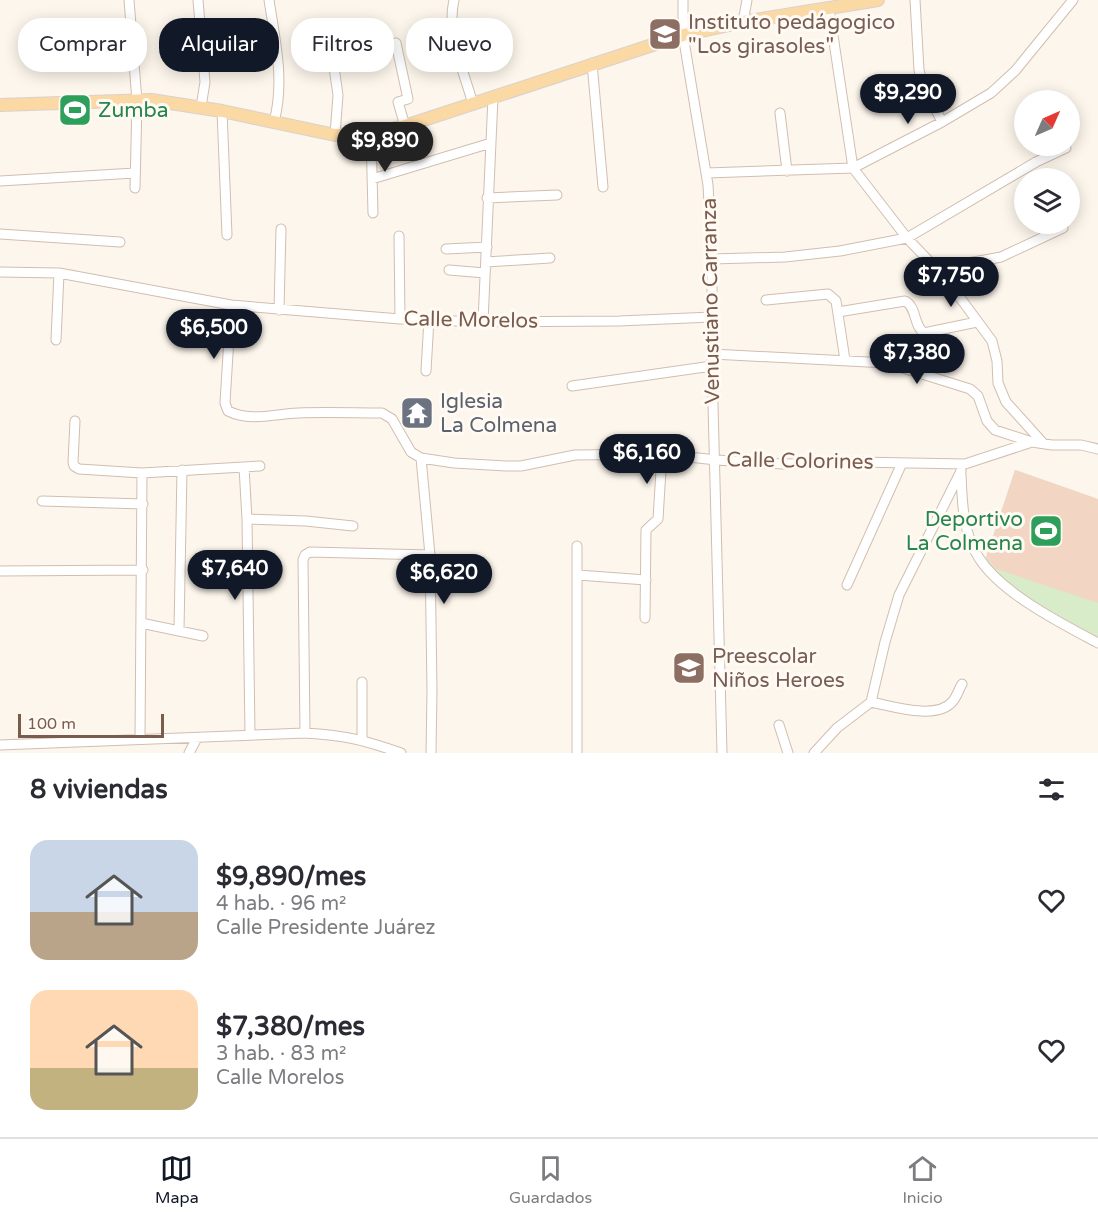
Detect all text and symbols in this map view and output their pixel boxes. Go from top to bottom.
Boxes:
place label: Instituto pedágogico "Los girasoles" [688,10,895,59]
school or university icon: Instituto pedágogico "Los girasoles" [647,16,683,52]
chip: Comprar [18,18,147,72]
chip: Alquilar [159,18,279,72]
chip: Filtros [291,18,394,72]
chip: Nuevo [406,18,513,72]
pin: $9,290 [859,74,957,125]
text: $9,290 [874,81,942,105]
north arrow [1014,90,1080,156]
map controls [1014,90,1080,234]
sports icon: Zumba [57,92,93,128]
place label: Zumba [98,98,169,123]
pin: $9,890 [336,122,434,173]
text: $9,890 [351,129,419,153]
button: layers [1014,168,1080,234]
street label: Venustiano Carranza [697,198,725,404]
pin: $7,750 [902,257,1000,308]
text: $7,750 [918,264,984,288]
street label: Calle Morelos [403,306,539,334]
pin: $6,500 [165,309,263,360]
text: $6,500 [180,316,248,340]
pin: $7,380 [868,334,966,385]
text: $7,380 [884,341,950,365]
place label: Iglesia La Colmena [440,389,557,438]
temple icon: Iglesia La Colmena [399,395,435,431]
pin: $6,160 [598,434,696,485]
text: $6,160 [613,441,681,465]
street label: Calle Colorines [726,447,874,475]
place label: Deportivo La Colmena [906,507,1023,556]
sports icon: Deportivo La Colmena [1028,513,1064,549]
pin: $7,640 [186,550,284,601]
pin: $6,620 [395,554,493,605]
text: $7,640 [202,557,268,581]
text: $6,620 [410,561,478,585]
place label: Preescolar Niños Heroes [712,644,845,693]
school or university icon: Preescolar Niños Heroes [671,650,707,686]
scale bar [18,711,164,738]
text: 100 m [27,714,76,734]
icon: filters [1035,773,1068,806]
text: 8 viviendas [30,774,168,805]
text: $9,890/mes [216,861,366,892]
icon: home [78,864,150,936]
icon: heart [1035,884,1068,917]
text: 4 hab. · 96 m² [216,892,346,916]
text: Calle Presidente Juárez [216,916,435,940]
text: $7,380/mes [216,1011,365,1042]
icon: home [78,1014,150,1086]
icon: heart [1035,1034,1068,1067]
text: 3 hab. · 83 m² [216,1042,346,1066]
text: Calle Morelos [216,1066,344,1090]
tab: Mapa [155,1152,199,1208]
tab: Guardados [509,1152,592,1208]
tab: Inicio [902,1152,943,1208]

